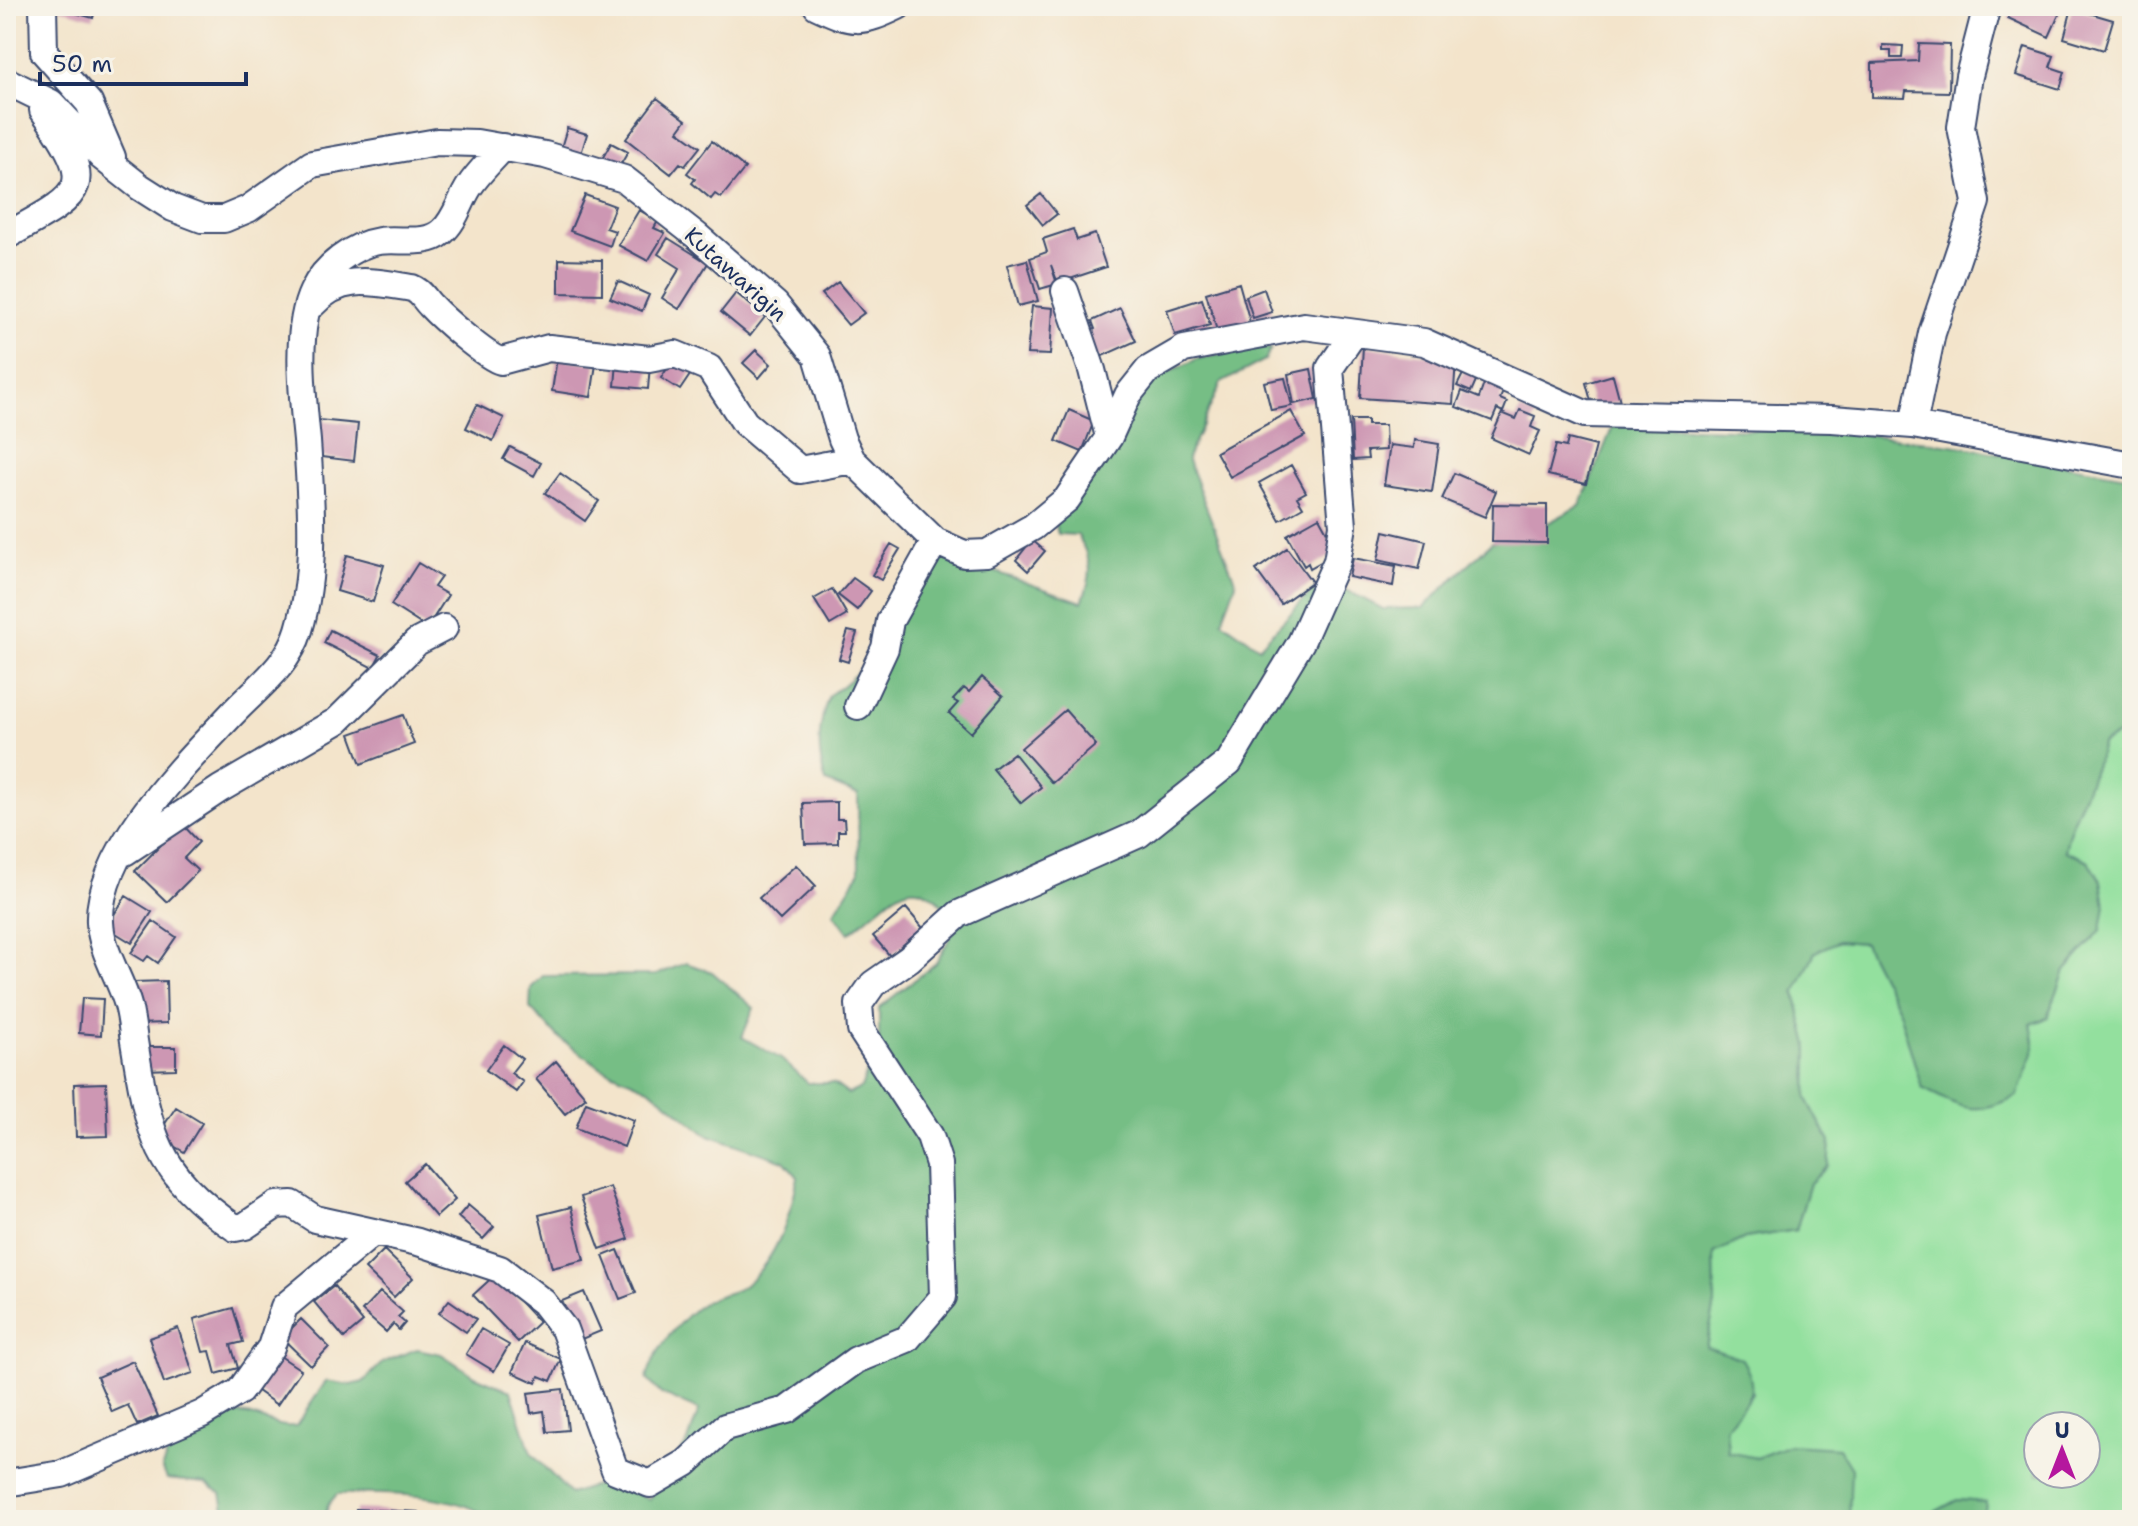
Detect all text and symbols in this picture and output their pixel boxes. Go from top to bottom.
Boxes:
scale bar [40,36,246,86]
text: 50 m [52,48,112,80]
street label: Kutawarigin [678,221,793,328]
north arrow [2022,1410,2102,1490]
text: U [2054,1416,2070,1445]

